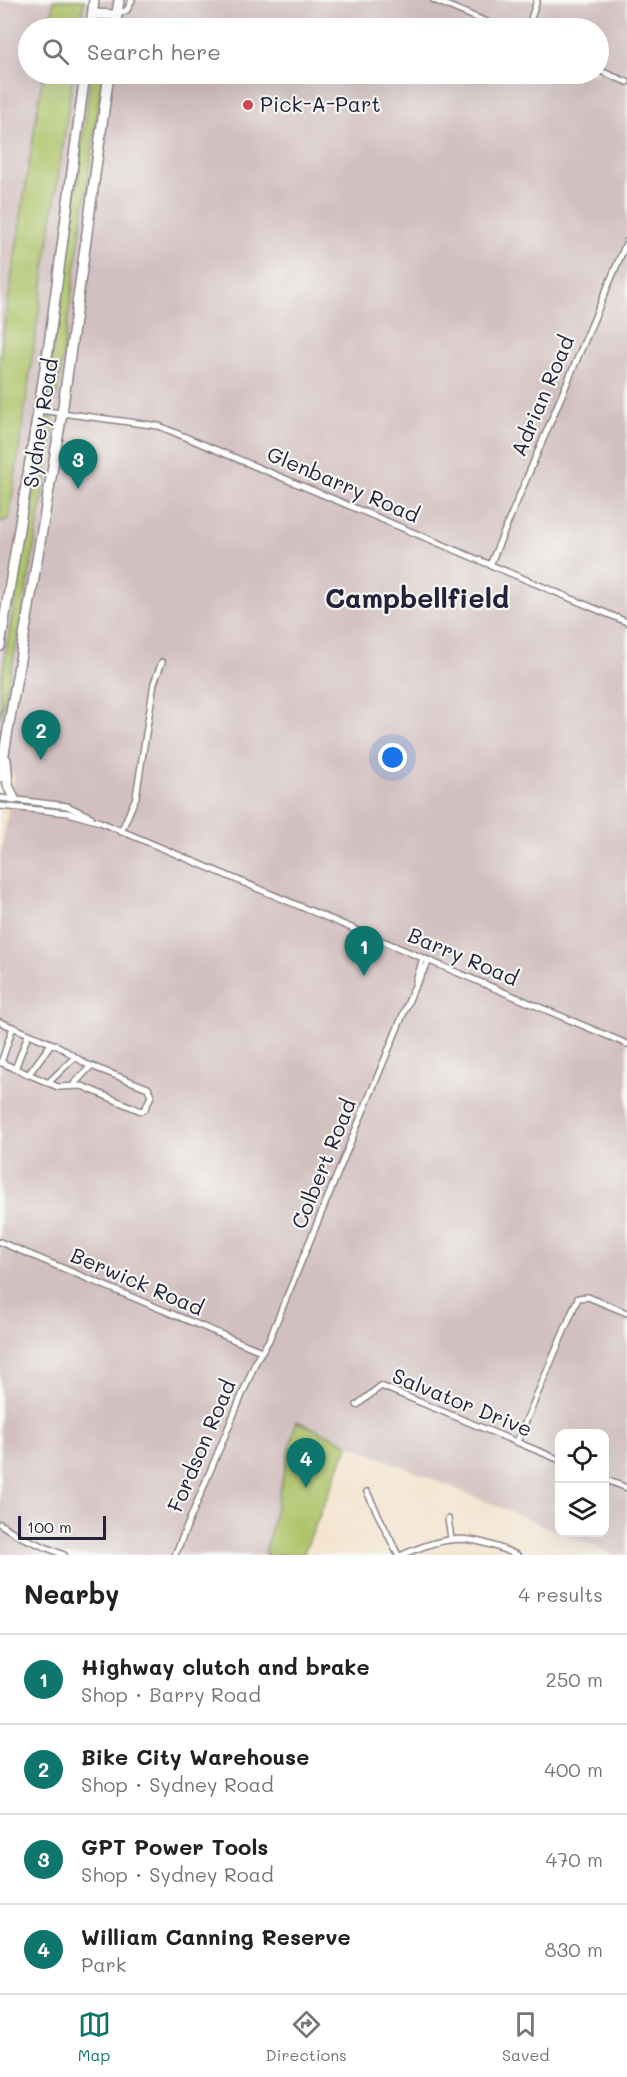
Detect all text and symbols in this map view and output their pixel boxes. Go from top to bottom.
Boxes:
search box [18,18,609,84]
icon: search [39,35,72,68]
text: Search here [87,37,221,66]
place label: Pick-A-Part [260,90,381,117]
marker: Pick-A-Part [241,98,255,112]
street label: Adrian Road [504,331,579,460]
street label: Sydney Road [16,356,63,489]
street label: Glenbarry Road [263,439,424,528]
pin: 3 [58,440,98,489]
district label: Campbellfield [325,580,509,615]
pin: 2 [22,710,60,760]
your location [378,743,407,772]
street label: Barry Road [404,920,523,991]
pin: 1 [344,926,384,976]
street label: Colbert Road [284,1094,361,1232]
street label: Berwick Road [67,1240,208,1321]
street label: Salvator Drive [389,1361,537,1442]
street label: Fordson Road [161,1375,241,1516]
map controls [555,1429,609,1537]
button: locate [555,1429,609,1483]
pin: 4 [286,1438,326,1488]
button: layers [555,1483,609,1537]
scale bar [18,1513,106,1540]
text: 100 m [27,1516,72,1537]
text: Nearby [24,1577,119,1611]
text: 4 results [518,1581,603,1607]
text: Highway clutch and brake [81,1652,370,1681]
text: 1 [39,1666,48,1692]
text: 250 m [546,1666,603,1692]
text: Shop · Barry Road [81,1681,261,1707]
text: Bike City Warehouse [81,1742,309,1771]
text: 2 [38,1756,49,1782]
text: 400 m [544,1756,603,1782]
text: Shop · Sydney Road [81,1771,274,1797]
text: GPT Power Tools [81,1832,268,1861]
text: 3 [38,1846,50,1872]
text: 470 m [545,1846,603,1872]
text: Shop · Sydney Road [81,1861,274,1887]
text: William Canning Reserve [81,1922,351,1951]
text: 4 [37,1936,50,1962]
text: 830 m [545,1936,603,1962]
text: Park [81,1951,126,1977]
tab: Map [78,2008,111,2065]
tab: Directions [266,2008,347,2065]
tab: Saved [502,2008,549,2065]

